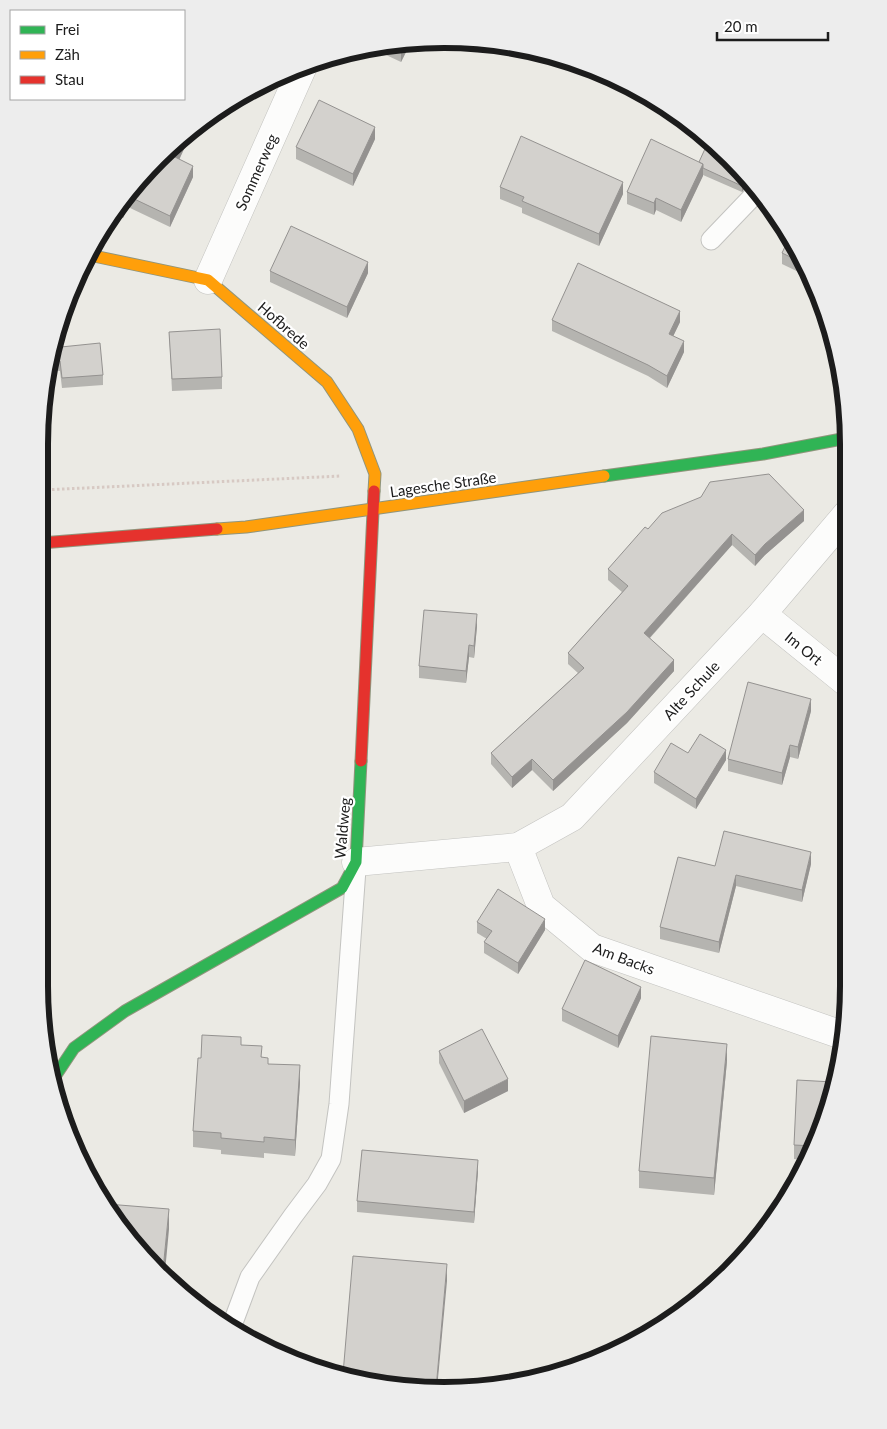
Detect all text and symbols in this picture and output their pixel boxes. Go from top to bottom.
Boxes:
legend [10,10,185,100]
scale bar [717,10,828,42]
text: 20 m [724,17,758,35]
text: Frei [55,20,80,38]
text: Zäh [55,45,80,63]
text: Stau [55,70,84,88]
street label: Sommerweg [231,131,281,213]
street label: Hofbrede [254,298,314,352]
street label: Lagesche Straße [389,468,497,500]
street label: Im Ort [782,627,827,669]
street label: Alte Schule [659,657,723,723]
street label: Waldweg [330,796,354,859]
street label: Am Backs [591,938,657,978]

